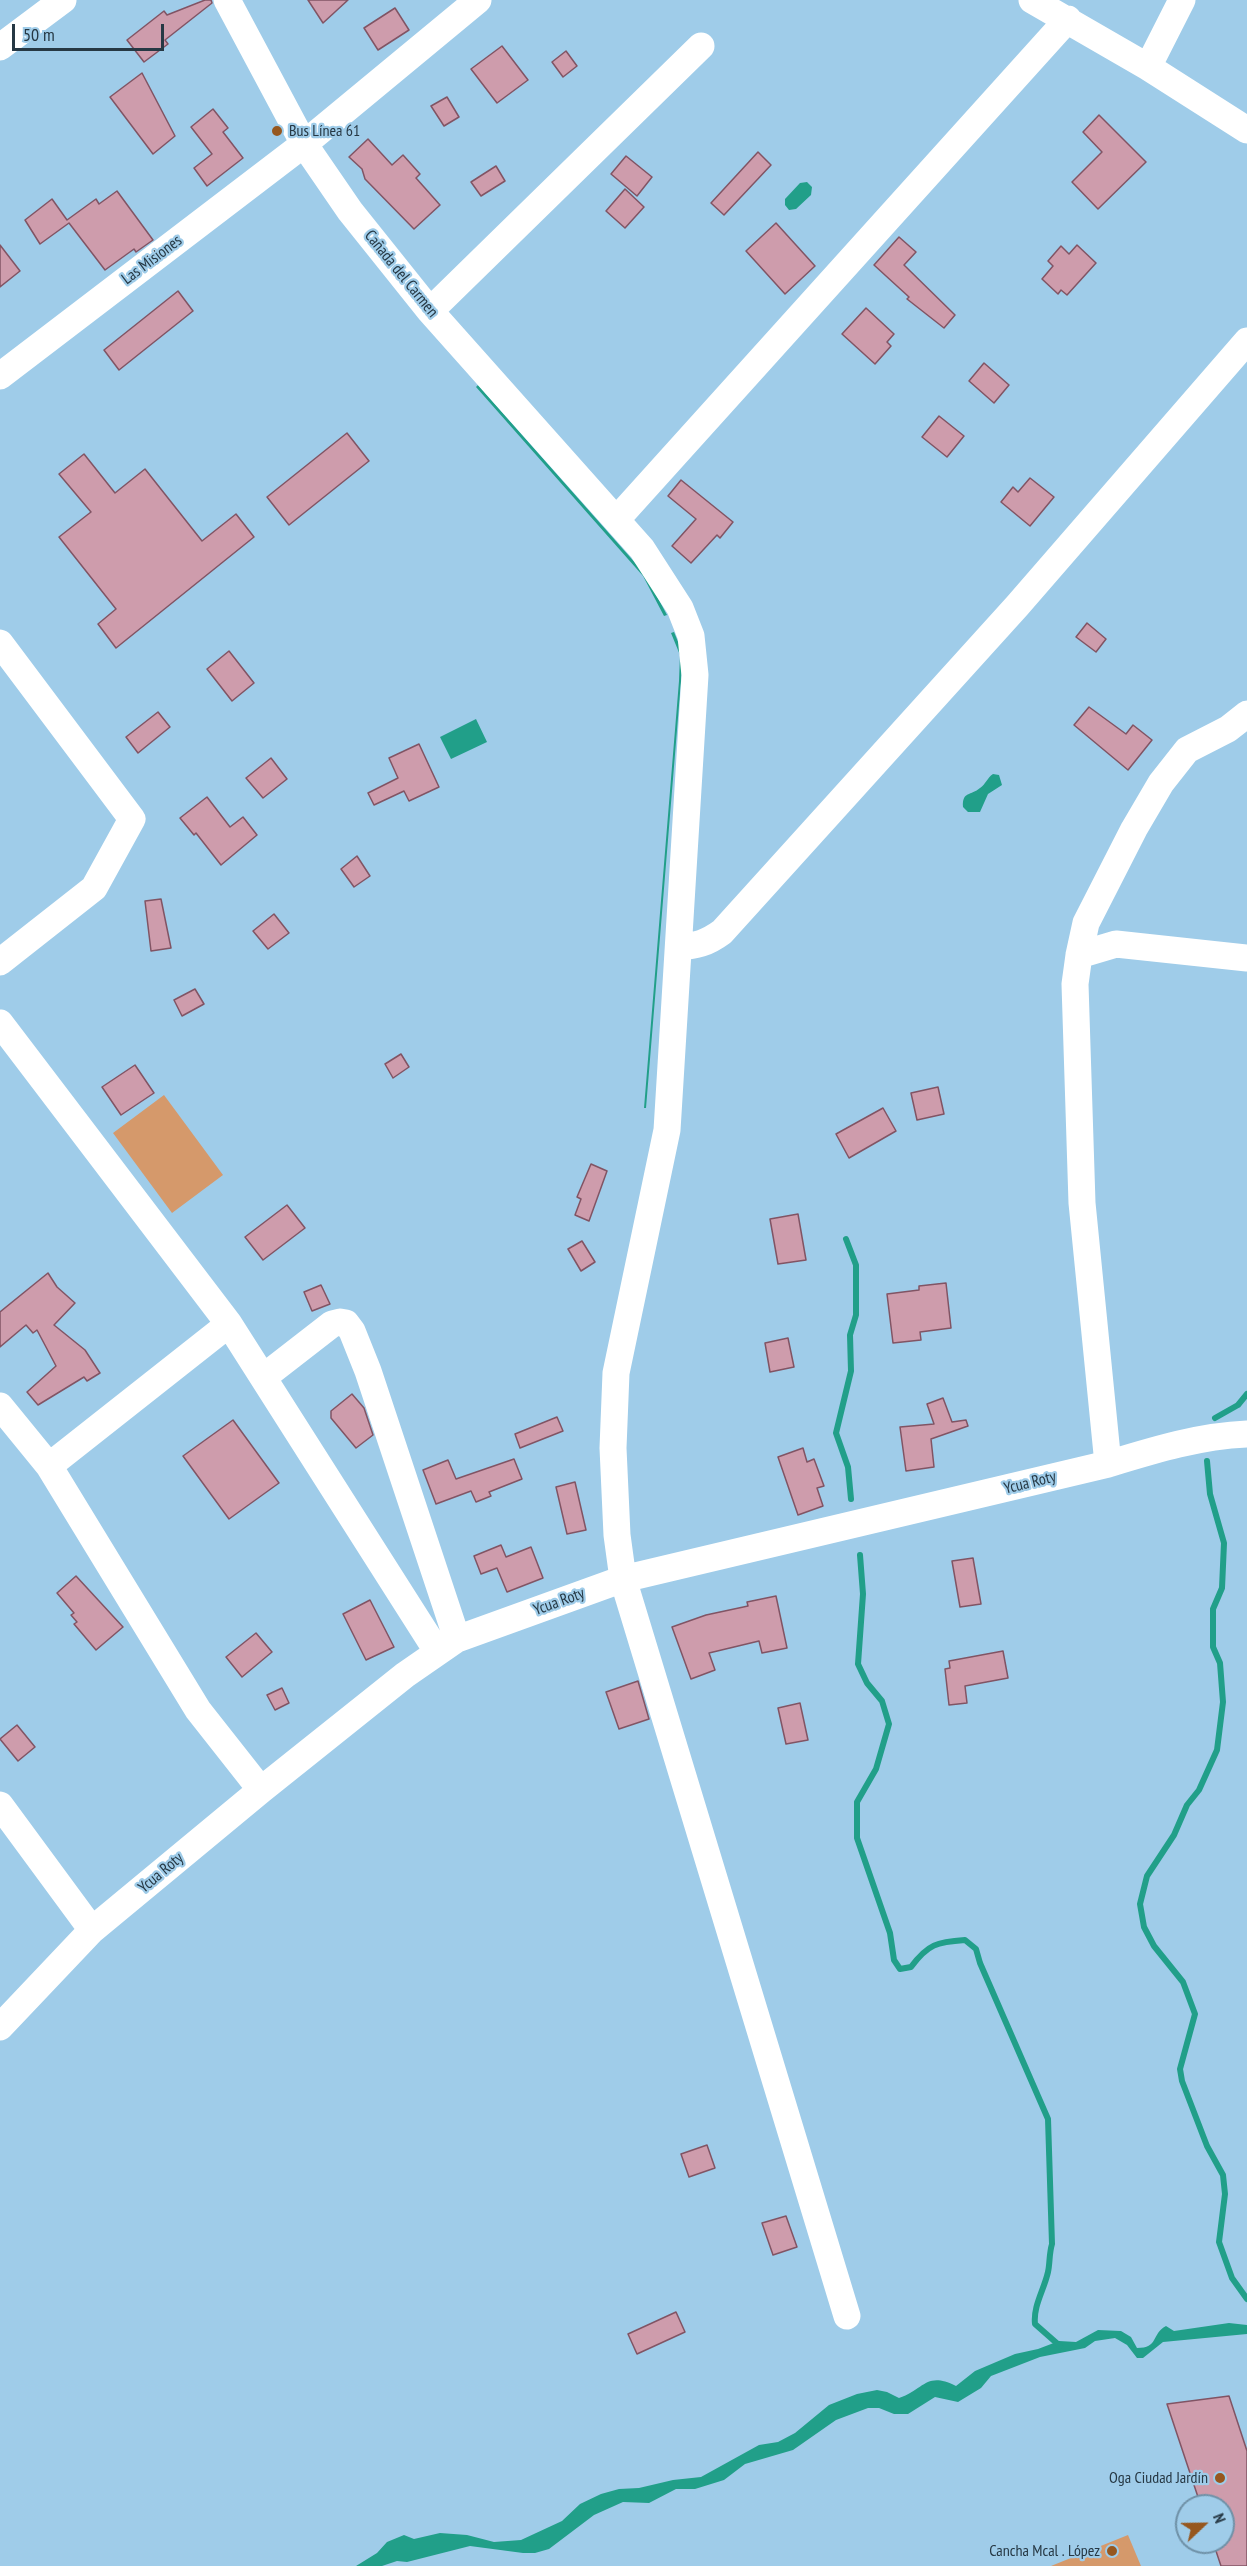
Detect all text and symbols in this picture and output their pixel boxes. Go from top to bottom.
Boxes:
scale bar [15,12,166,50]
text: 50 m [23,23,55,46]
place label: Bus Línea 61 [289,121,360,141]
marker: Bus Línea 61 [270,124,284,138]
street label: Cañada del Carmen [360,227,442,321]
street label: Las Misiones [118,231,186,289]
street label: Ycua Roty [1002,1467,1058,1499]
street label: Ycua Roty [531,1584,587,1620]
street label: Ycua Roty [135,1849,187,1897]
place label: Oga Ciudad Jardín [1109,2468,1208,2488]
marker: Oga Ciudad Jardín [1213,2471,1227,2485]
north arrow [1175,2494,1235,2554]
text: N [1209,2510,1231,2526]
place label: Cancha Mcal . López [989,2541,1100,2561]
marker: Cancha Mcal . López [1105,2544,1119,2558]

